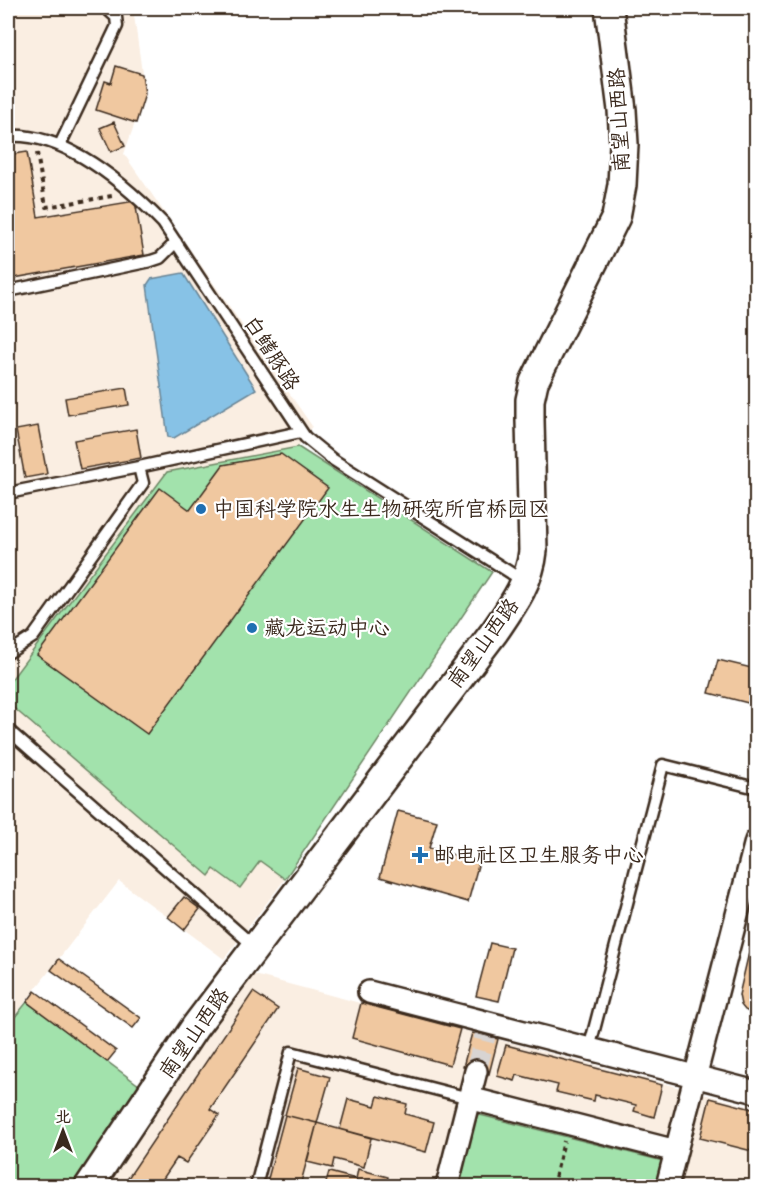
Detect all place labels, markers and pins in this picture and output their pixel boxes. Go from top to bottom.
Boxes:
place label: 中国科学院水生生物研究所官桥园区 [213,496,549,521]
marker: 中国科学院水生生物研究所官桥园区 [194,502,208,516]
place label: 藏龙运动中心 [264,615,390,640]
marker: 藏龙运动中心 [245,621,259,635]
place label: 邮电社区卫生服务中心 [434,842,644,867]
marker: 邮电社区卫生服务中心 [411,846,429,864]

